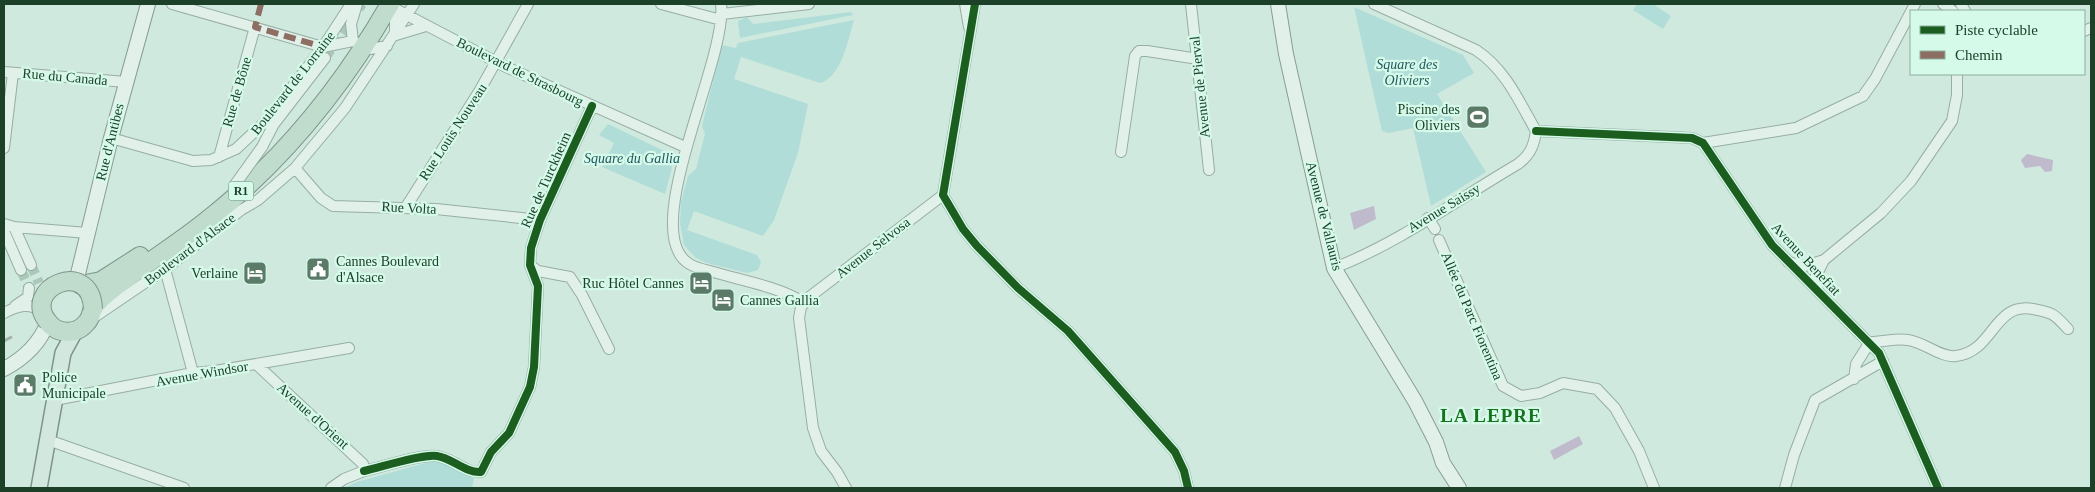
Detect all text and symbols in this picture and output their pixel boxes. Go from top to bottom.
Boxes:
legend [1910,10,2085,75]
text: Piste cyclable [1955,22,2038,38]
street label: Boulevard de Lorraine [248,28,338,138]
street label: Boulevard de Strasbourg [454,35,586,109]
street label: Avenue de Pierval [1187,35,1213,139]
text: Chemin [1955,47,2003,63]
street label: Rue de Bône [220,55,254,129]
park label: Square des Oliviers [1376,57,1438,88]
street label: Rue du Canada [22,66,109,88]
street label: Rue Louis Nouveau [416,81,490,183]
street label: Rue d'Antibes [93,102,127,182]
place label: Piscine des Oliviers [1397,102,1460,133]
sports icon: Piscine des Oliviers [1465,104,1491,130]
street label: Rue de Turckheim [518,130,574,230]
park label: Square du Gallia [584,151,680,166]
street label: Avenue de Vallauris [1303,160,1345,272]
street label: Avenue Saissy [1405,181,1483,235]
road number: R1 [228,182,254,200]
street label: Rue Volta [381,199,438,217]
street label: Boulevard d'Alsace [142,210,238,288]
street label: Avenue Selvosa [833,214,914,281]
street label: Avenue Benefiat [1769,220,1843,298]
street label: Allée du Parc Fiorentina [1438,250,1506,383]
place label: Cannes Boulevard d'Alsace [336,254,439,285]
public building icon: Cannes Boulevard d'Alsace [305,256,331,282]
hotel icon: Verlaine [242,260,268,286]
place label: Verlaine [191,266,238,281]
hotel icon: Ruc Hôtel Cannes [688,270,714,296]
place label: Ruc Hôtel Cannes [582,276,684,291]
hotel icon: Cannes Gallia [710,287,736,313]
place label: Cannes Gallia [740,293,820,308]
street label: Avenue Windsor [155,358,250,389]
place label: Police Municipale [42,370,106,401]
public building icon: Police Municipale [12,372,38,398]
street label: Avenue d'Orient [274,380,352,452]
district label: LA LEPRE [1440,405,1542,426]

